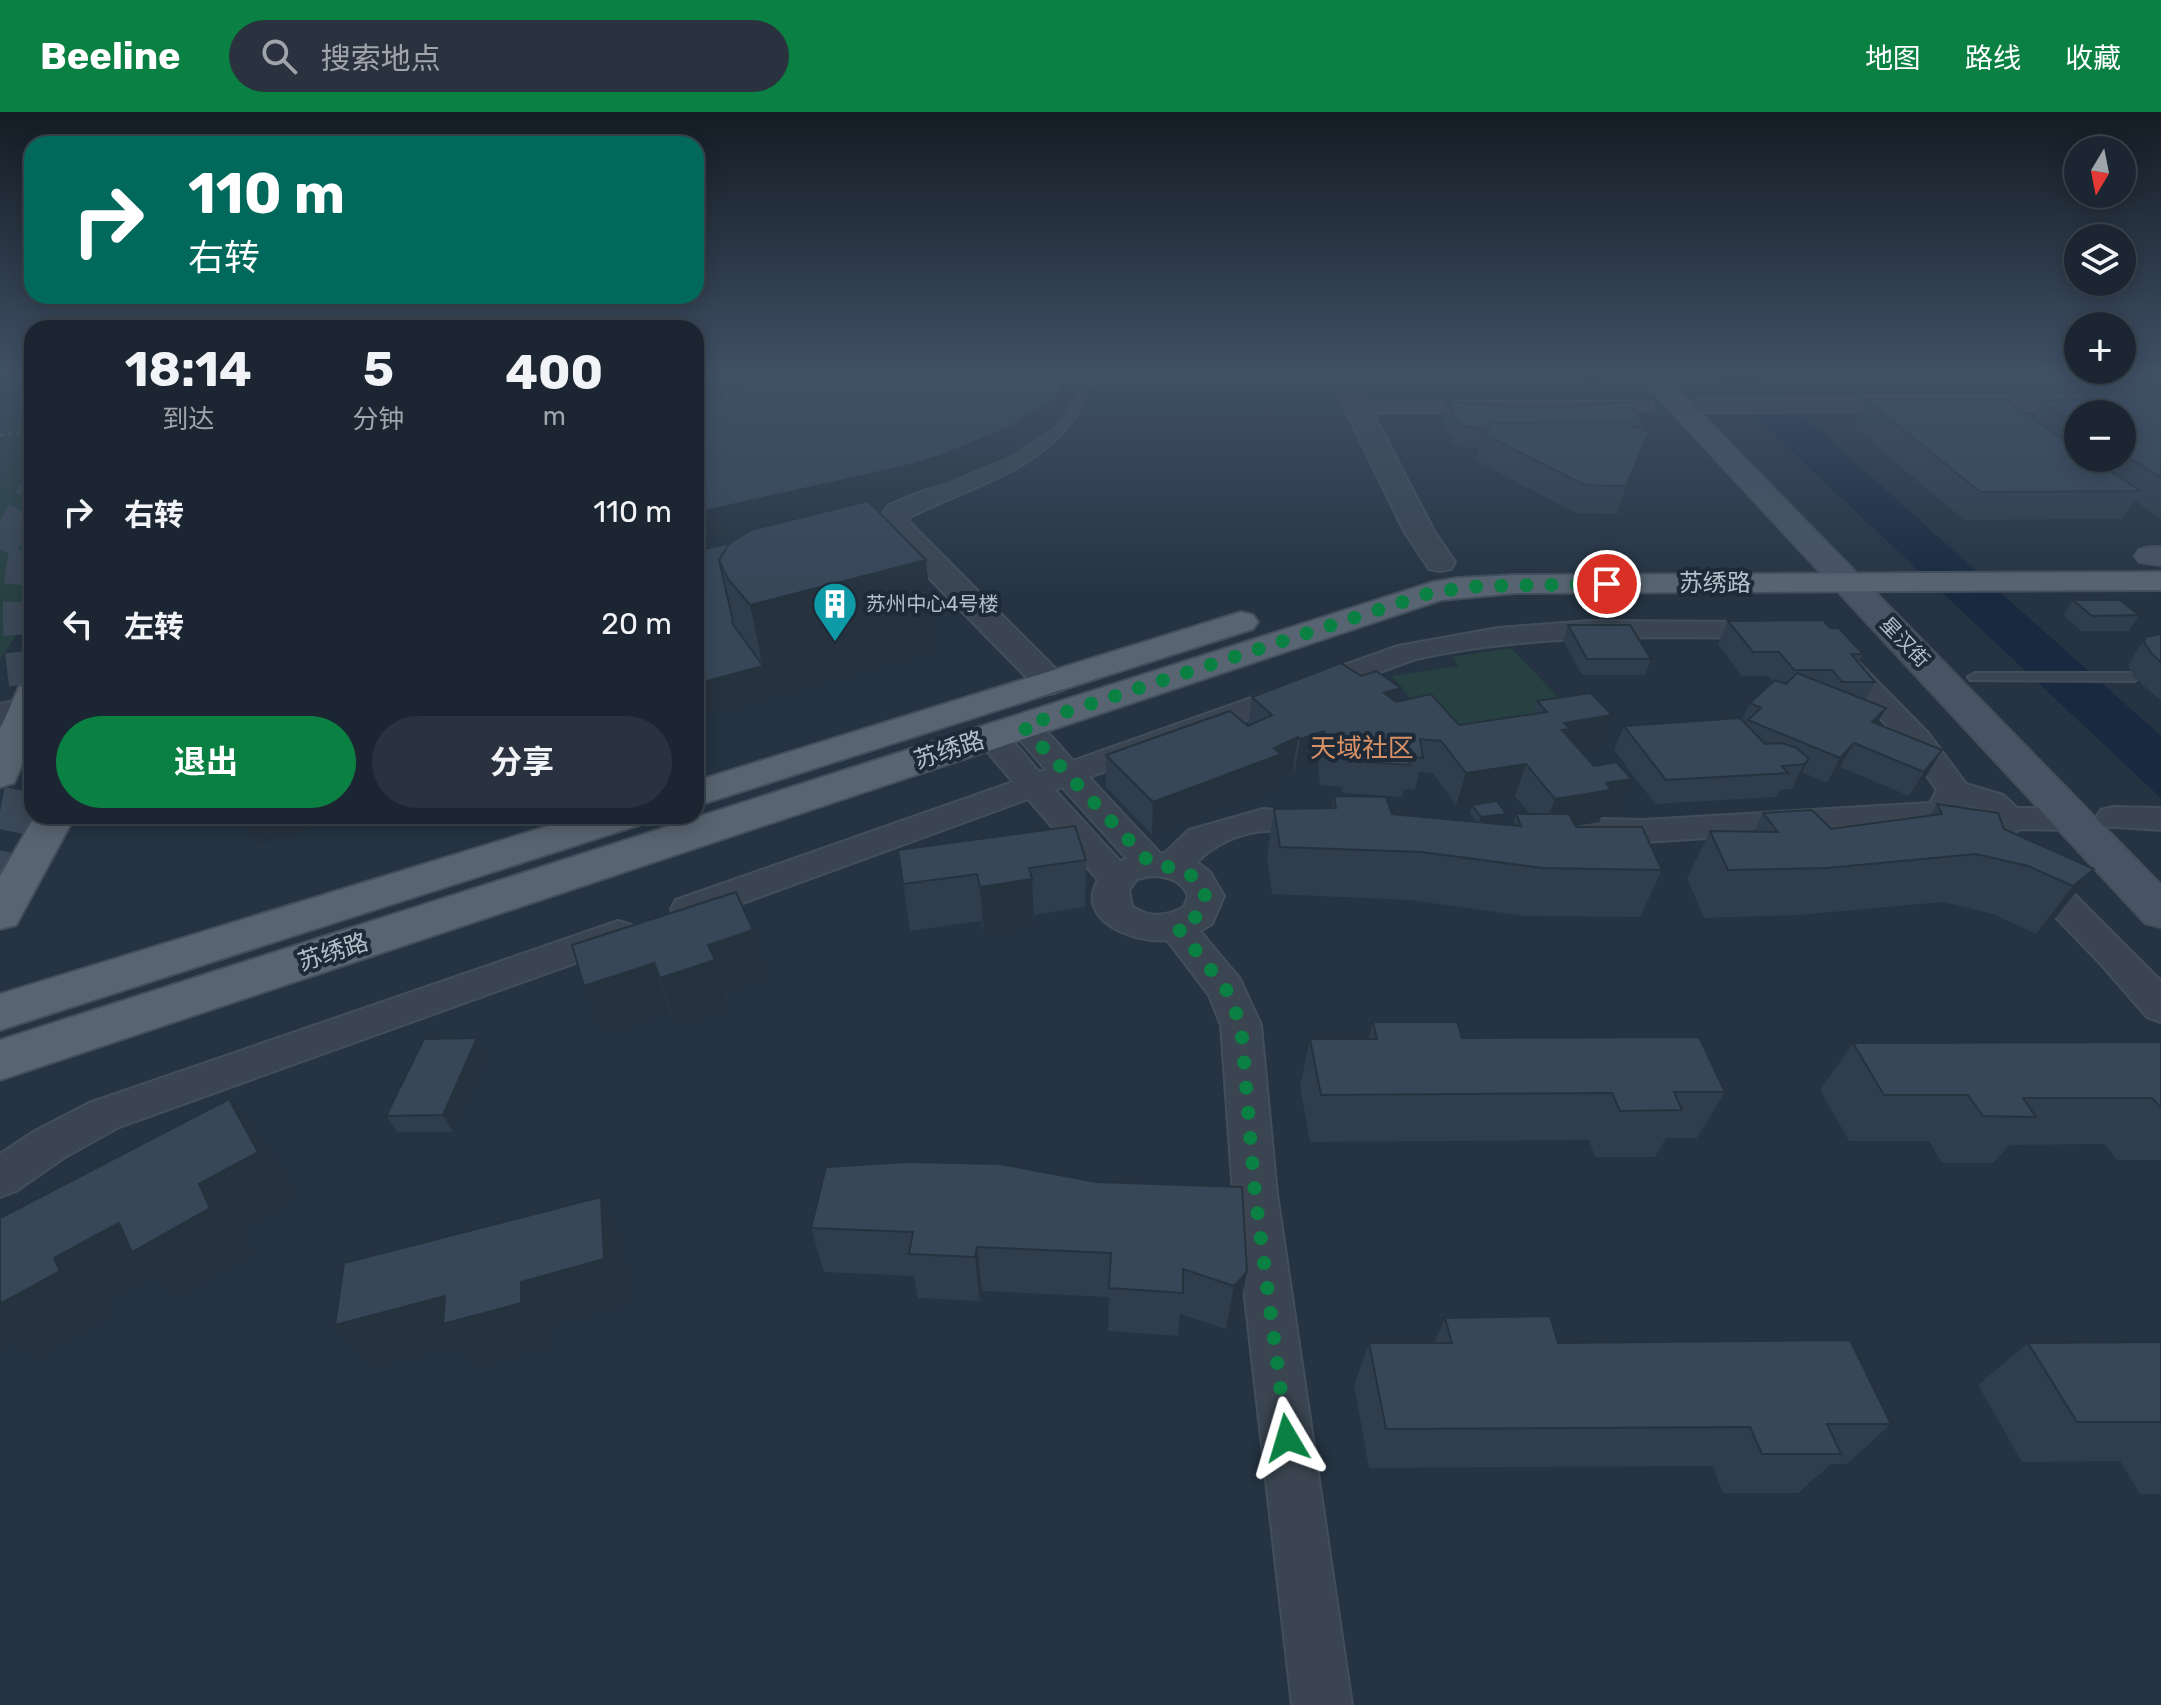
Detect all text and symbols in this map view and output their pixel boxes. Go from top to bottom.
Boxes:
search box [229,20,789,92]
text: Beeline [40,33,181,79]
icon: search [257,34,301,78]
text: 搜索地点 [321,41,441,77]
text: 地图 [1865,42,1921,75]
text: 路线 [1965,42,2021,75]
text: 收藏 [2065,42,2121,75]
north arrow [2064,136,2136,208]
map controls [2064,136,2136,472]
text: 110 m [188,161,345,227]
icon: right [56,168,160,272]
button: layers [2064,224,2136,296]
text: 右转 [188,236,260,279]
button: + [2064,312,2136,384]
text: 18:14 [125,341,252,398]
text: 5 [363,341,394,398]
text: 400 [505,344,603,401]
button: − [2064,400,2136,472]
text: m [543,401,566,432]
text: 到达 [162,404,214,435]
text: 分钟 [352,404,404,435]
icon: right [56,490,100,534]
text: 110 m [593,494,672,530]
text: 右转 [124,497,184,533]
pin [1573,550,1641,618]
icon: arrive [1585,562,1629,606]
street label: 苏绣路 [1679,569,1751,597]
building icon: 苏州中心4号楼 [811,580,859,643]
place label: 苏州中心4号楼 [866,592,998,616]
icon: left [56,602,100,646]
text: 20 m [601,606,672,642]
text: 左转 [124,609,184,645]
street label: 星汉街 [1876,612,1934,672]
button: 退出 [56,716,356,808]
button: 分享 [372,716,672,808]
street label: 苏绣路 [910,726,988,774]
district label: 天域社区 [1310,733,1414,764]
street label: 苏绣路 [294,928,372,976]
position arrow [1245,1396,1329,1480]

